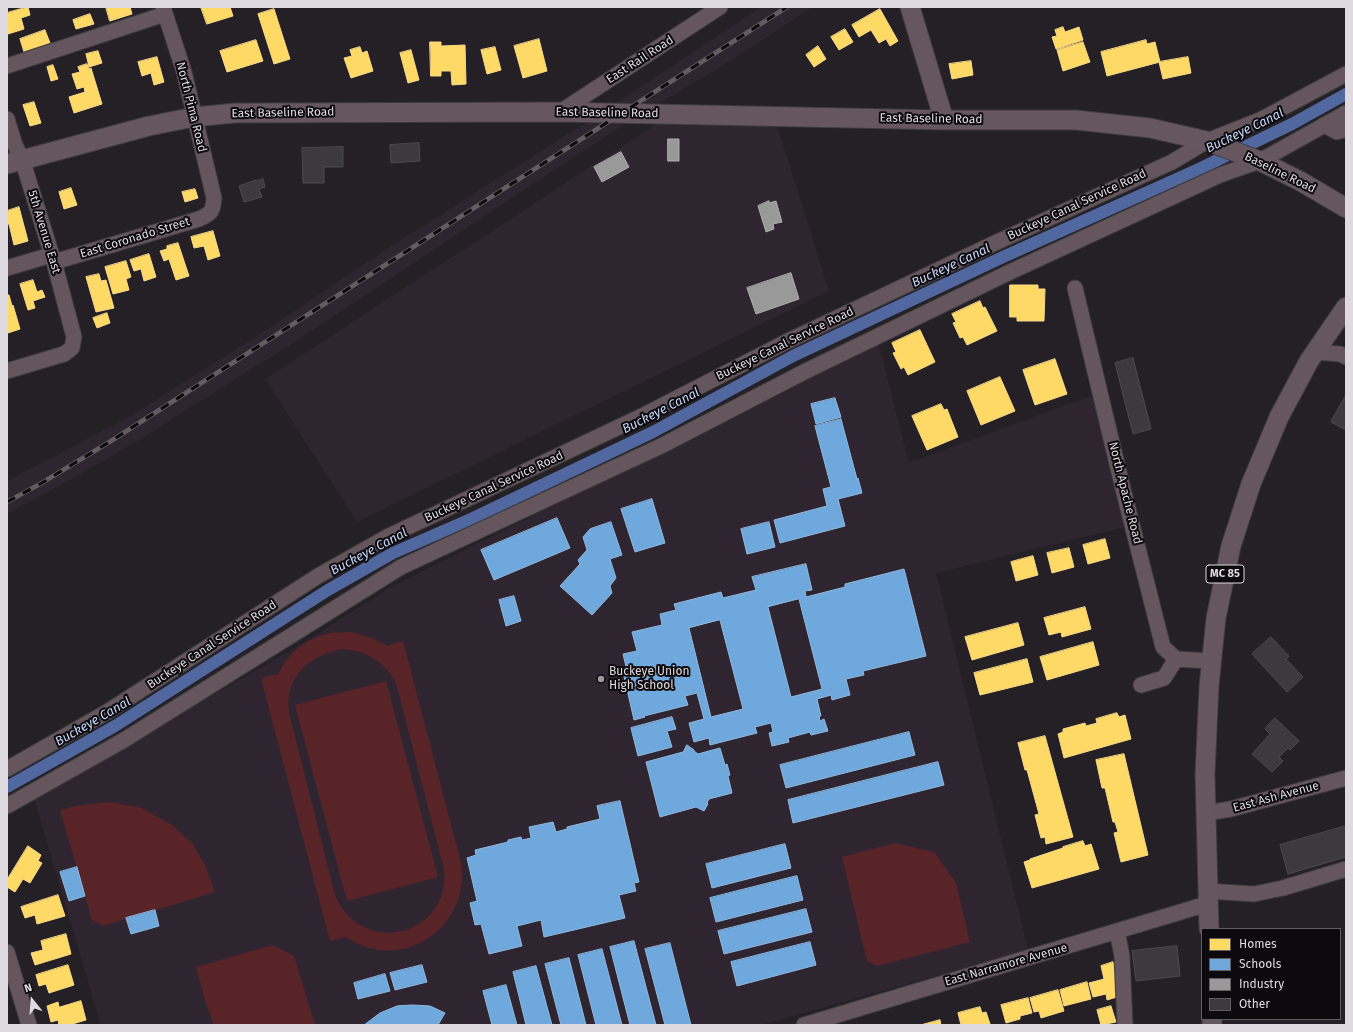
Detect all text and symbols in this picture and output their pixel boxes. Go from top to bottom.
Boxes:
street label: East Rail Road [604,33,676,87]
street label: North Pima Road [173,60,209,154]
street label: East Baseline Road [231,105,335,121]
street label: East Baseline Road [555,105,659,121]
water label: Buckeye Canal [1204,105,1286,157]
street label: East Baseline Road [879,111,983,127]
street label: Baseline Road [1242,150,1318,196]
street label: Buckeye Canal Service Road [1005,167,1149,243]
street label: 5th Avenue East [25,189,63,275]
street label: East Coronado Street [78,214,192,262]
water label: Buckeye Canal [909,241,993,291]
street label: Buckeye Canal Service Road [714,304,856,384]
water label: Buckeye Canal [620,385,702,437]
street label: North Apache Road [1105,440,1145,546]
street label: Buckeye Canal Service Road [422,449,566,525]
water label: Buckeye Canal [328,525,410,579]
road number: MC 85 [1206,565,1244,583]
street label: Buckeye Canal Service Road [145,598,279,692]
place label: Buckeye Union High School [609,665,690,693]
marker: Buckeye Union High School [596,674,606,684]
water label: Buckeye Canal [52,694,134,750]
street label: East Ash Avenue [1231,779,1321,815]
legend [1201,928,1341,1020]
text: Homes [1239,937,1277,951]
street label: East Narramore Avenue [943,941,1069,989]
text: Schools [1239,957,1281,971]
text: Industry [1239,977,1284,991]
north arrow [12,980,52,1020]
text: N [23,981,34,995]
text: Other [1239,997,1270,1011]

